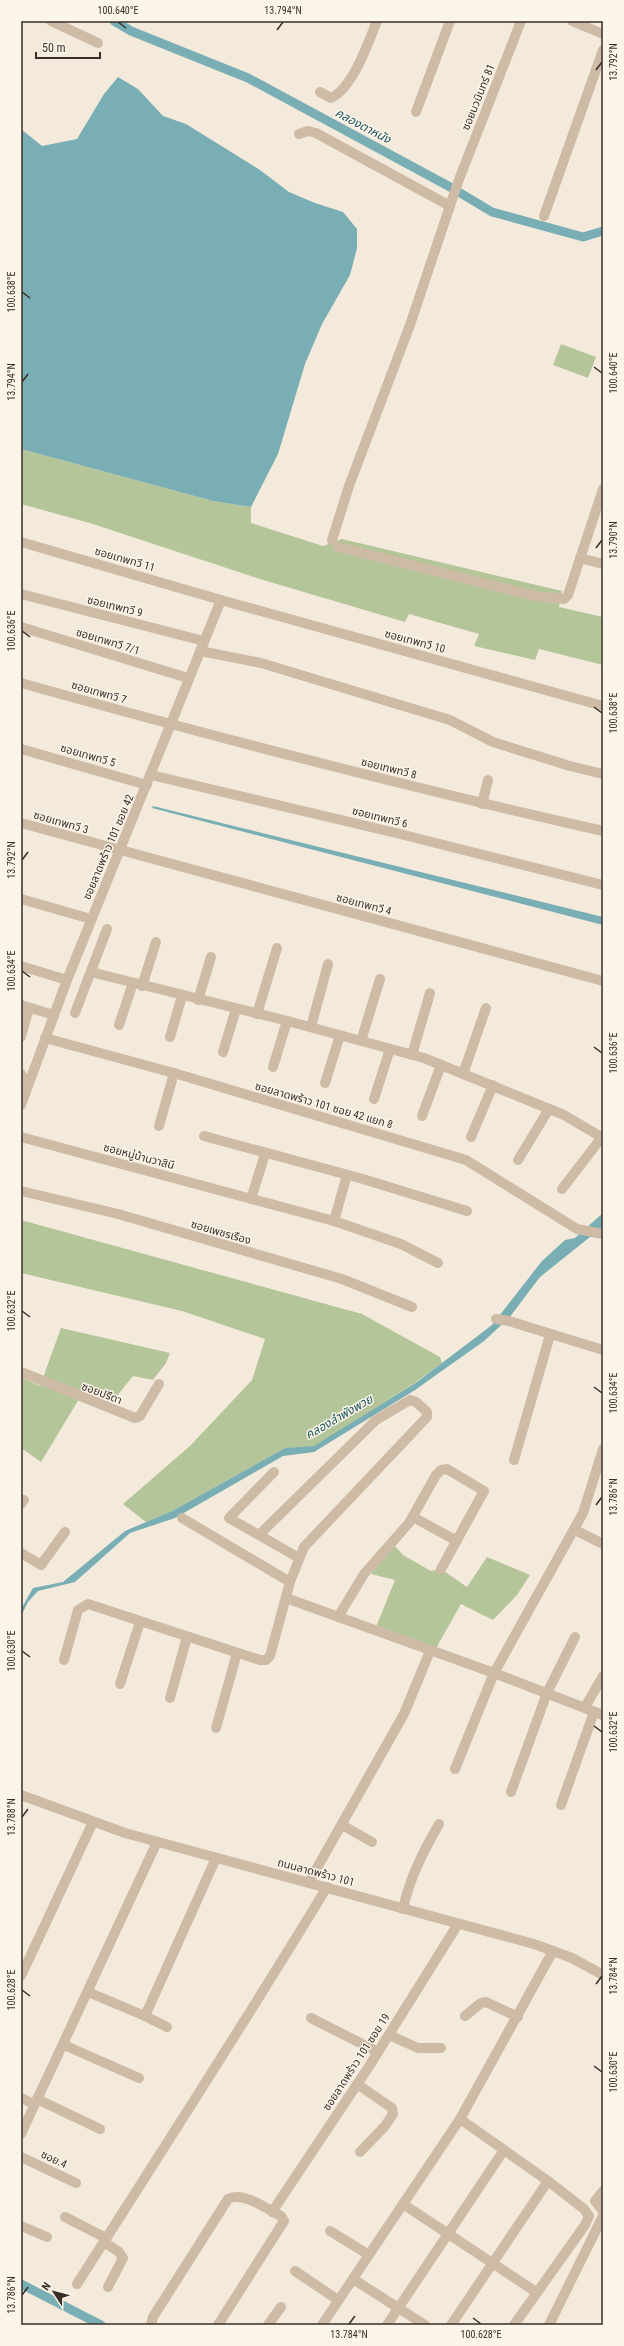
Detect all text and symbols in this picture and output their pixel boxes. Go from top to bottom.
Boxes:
text: 100.640°E [98,5,139,16]
text: 13.794°N [264,5,302,16]
scale bar [36,34,100,60]
text: 50 m [42,41,66,55]
text: 13.792°N [608,43,619,81]
street label: ซอยนวมินทร์ 81 [459,62,498,132]
water label: คลองตาหนัง [333,106,394,147]
text: 100.638°E [6,271,17,312]
text: 100.640°E [608,352,619,393]
text: 13.794°N [6,363,17,401]
text: 13.790°N [608,521,619,559]
street label: ซอยเทพทวี 11 [93,545,156,574]
street label: ซอยเทพทวี 9 [86,593,144,620]
text: 100.636°E [6,610,17,651]
street label: ซอยเทพทวี 7/1 [74,626,141,657]
street label: ซอยเทพทวี 10 [383,627,447,656]
street label: ซอยเทพทวี 7 [70,678,128,707]
text: 100.638°E [608,692,619,733]
street label: ซอยเทพทวี 5 [59,741,117,770]
street label: ซอยเทพทวี 8 [360,755,418,782]
street label: ซอยลาดพร้าว 101 ซอย 42 [80,793,137,902]
street label: ซอยเทพทวี 6 [351,804,409,831]
street label: ซอยเทพทวี 3 [32,808,90,837]
text: 13.792°N [6,841,17,879]
street label: ซอยเทพทวี 4 [335,891,393,918]
text: 100.634°E [6,950,17,991]
text: 100.636°E [608,1032,619,1073]
street label: ซอยลาดพร้าว 101 ซอย 42 แยก 8 [254,1080,394,1131]
street label: ซอยหมู่บ้านวาสินี [102,1141,176,1172]
street label: ซอยเพชรเรือง [189,1218,252,1247]
text: 100.632°E [6,1290,17,1331]
text: 100.634°E [608,1372,619,1413]
street label: ซอยปรีดา [80,1380,124,1407]
water label: คลองลำพังพวย [303,1392,376,1442]
text: 13.786°N [608,1478,619,1516]
text: 100.630°E [6,1630,17,1671]
text: 100.632°E [608,1711,619,1752]
text: 13.788°N [6,1798,17,1836]
street label: ถนนลาดพร้าว 101 [276,1856,356,1889]
text: 13.784°N [608,1957,619,1995]
text: 100.628°E [6,1969,17,2010]
street label: ซอยลาดพร้าว 101 ซอย 19 [320,2011,393,2113]
text: 100.630°E [608,2051,619,2092]
street label: ซอย.4 [39,2148,69,2171]
north arrow [34,2272,74,2312]
text: 13.786°N [6,2276,17,2314]
text: N [39,2280,54,2293]
text: 13.784°N [330,2329,368,2340]
text: 100.628°E [461,2329,502,2340]

